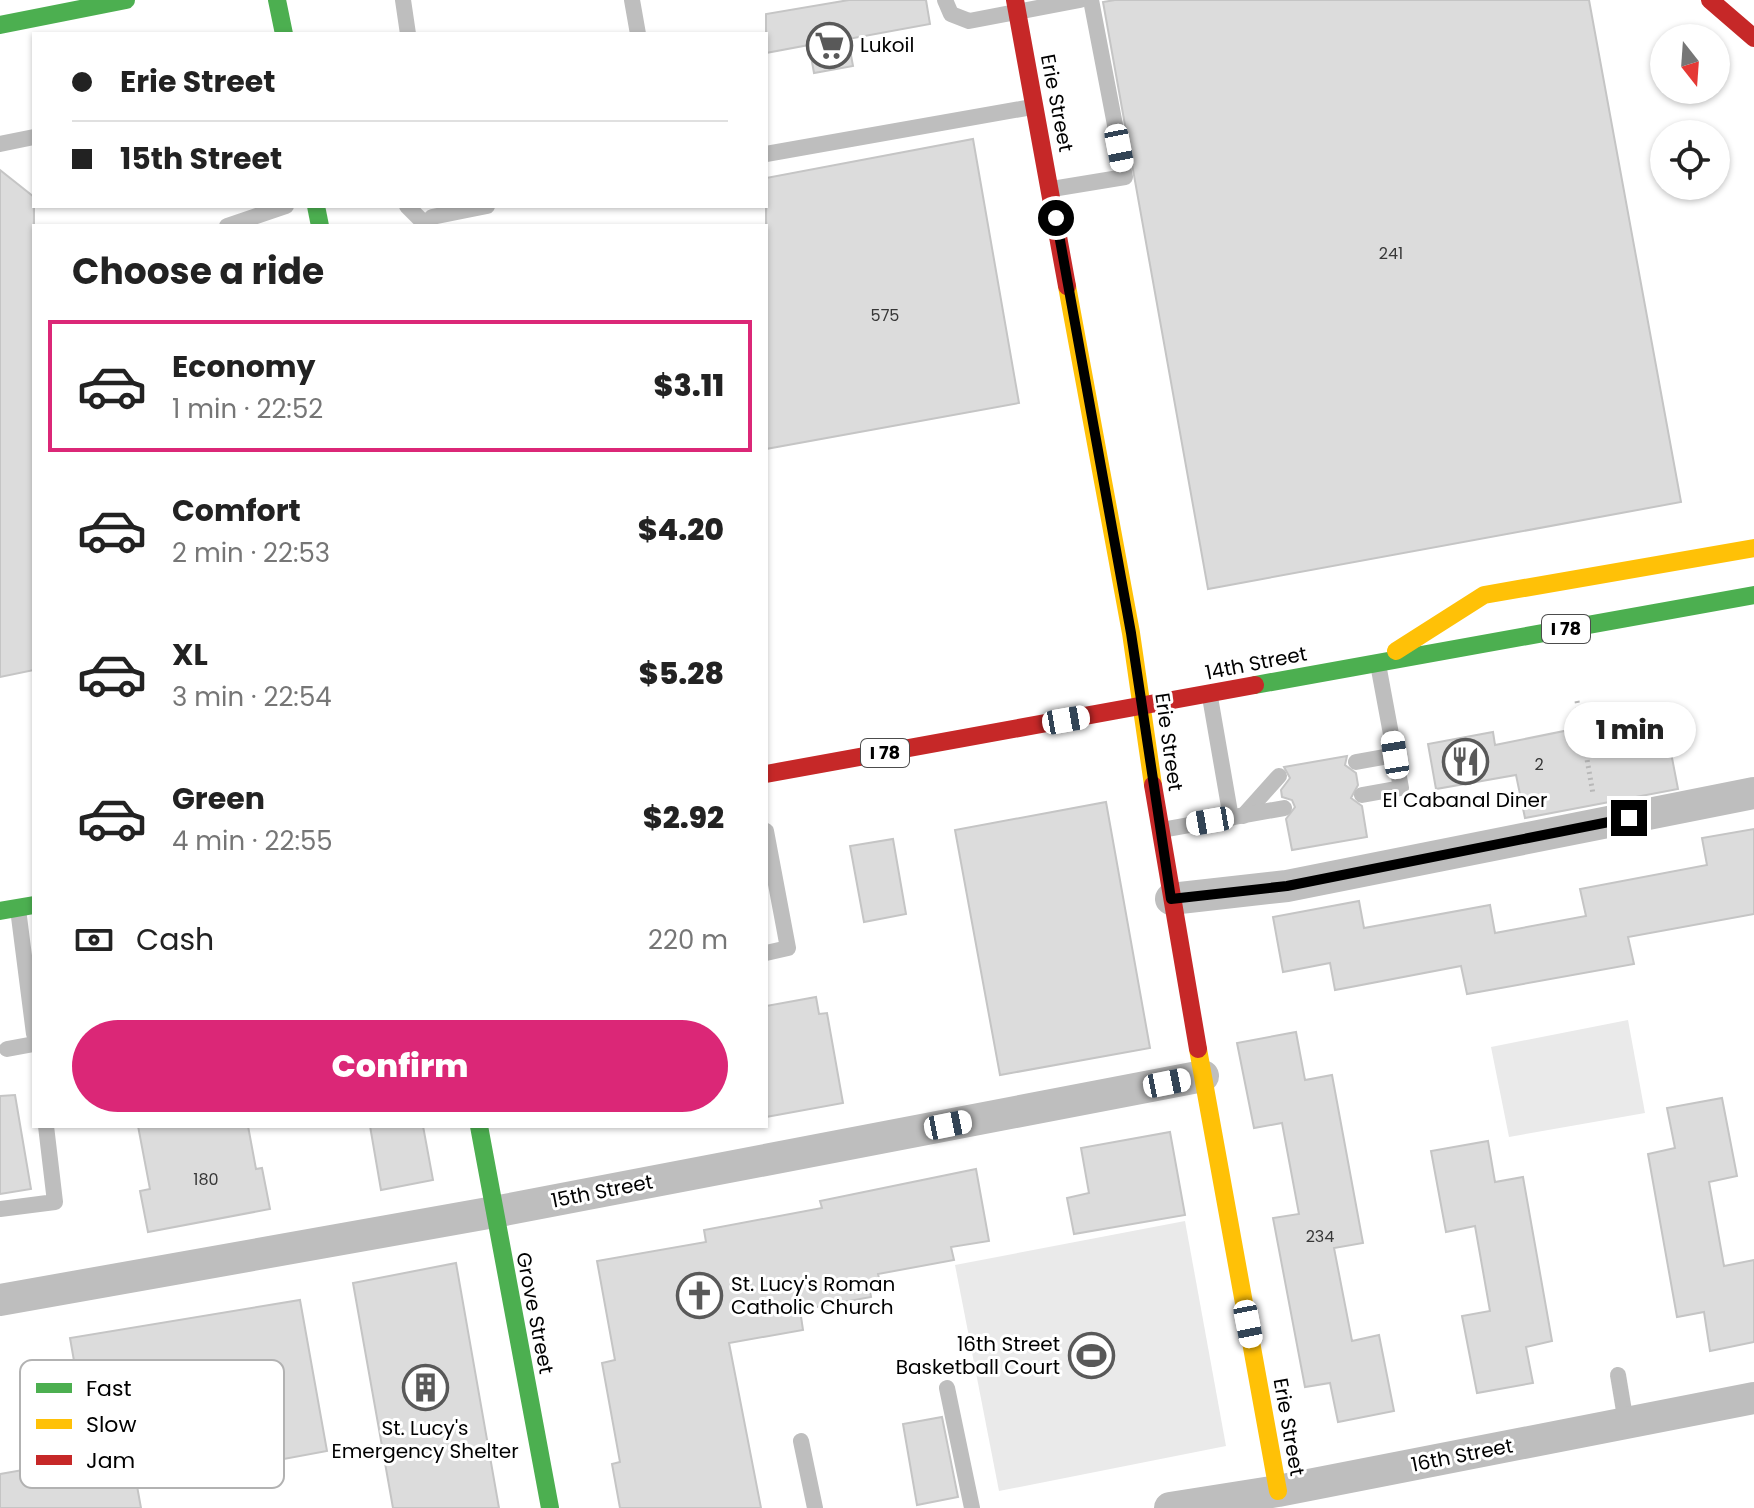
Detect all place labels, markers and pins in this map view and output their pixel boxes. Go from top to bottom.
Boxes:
supermarket icon: Lukoil [805,21,853,69]
place label: Lukoil [860,31,914,59]
restaurant icon: El Cabanal Diner [1441,737,1489,785]
place label: El Cabanal Diner [1383,786,1547,814]
place label: St. Lucy's Roman Catholic Church [731,1270,895,1321]
church icon: St. Lucy's Roman Catholic Church [676,1272,724,1320]
place label: 16th Street Basketball Court [896,1330,1060,1381]
sports icon: 16th Street Basketball Court [1067,1331,1115,1379]
building icon: St. Lucy's Emergency Shelter [401,1364,449,1412]
place label: St. Lucy's Emergency Shelter [331,1414,519,1465]

